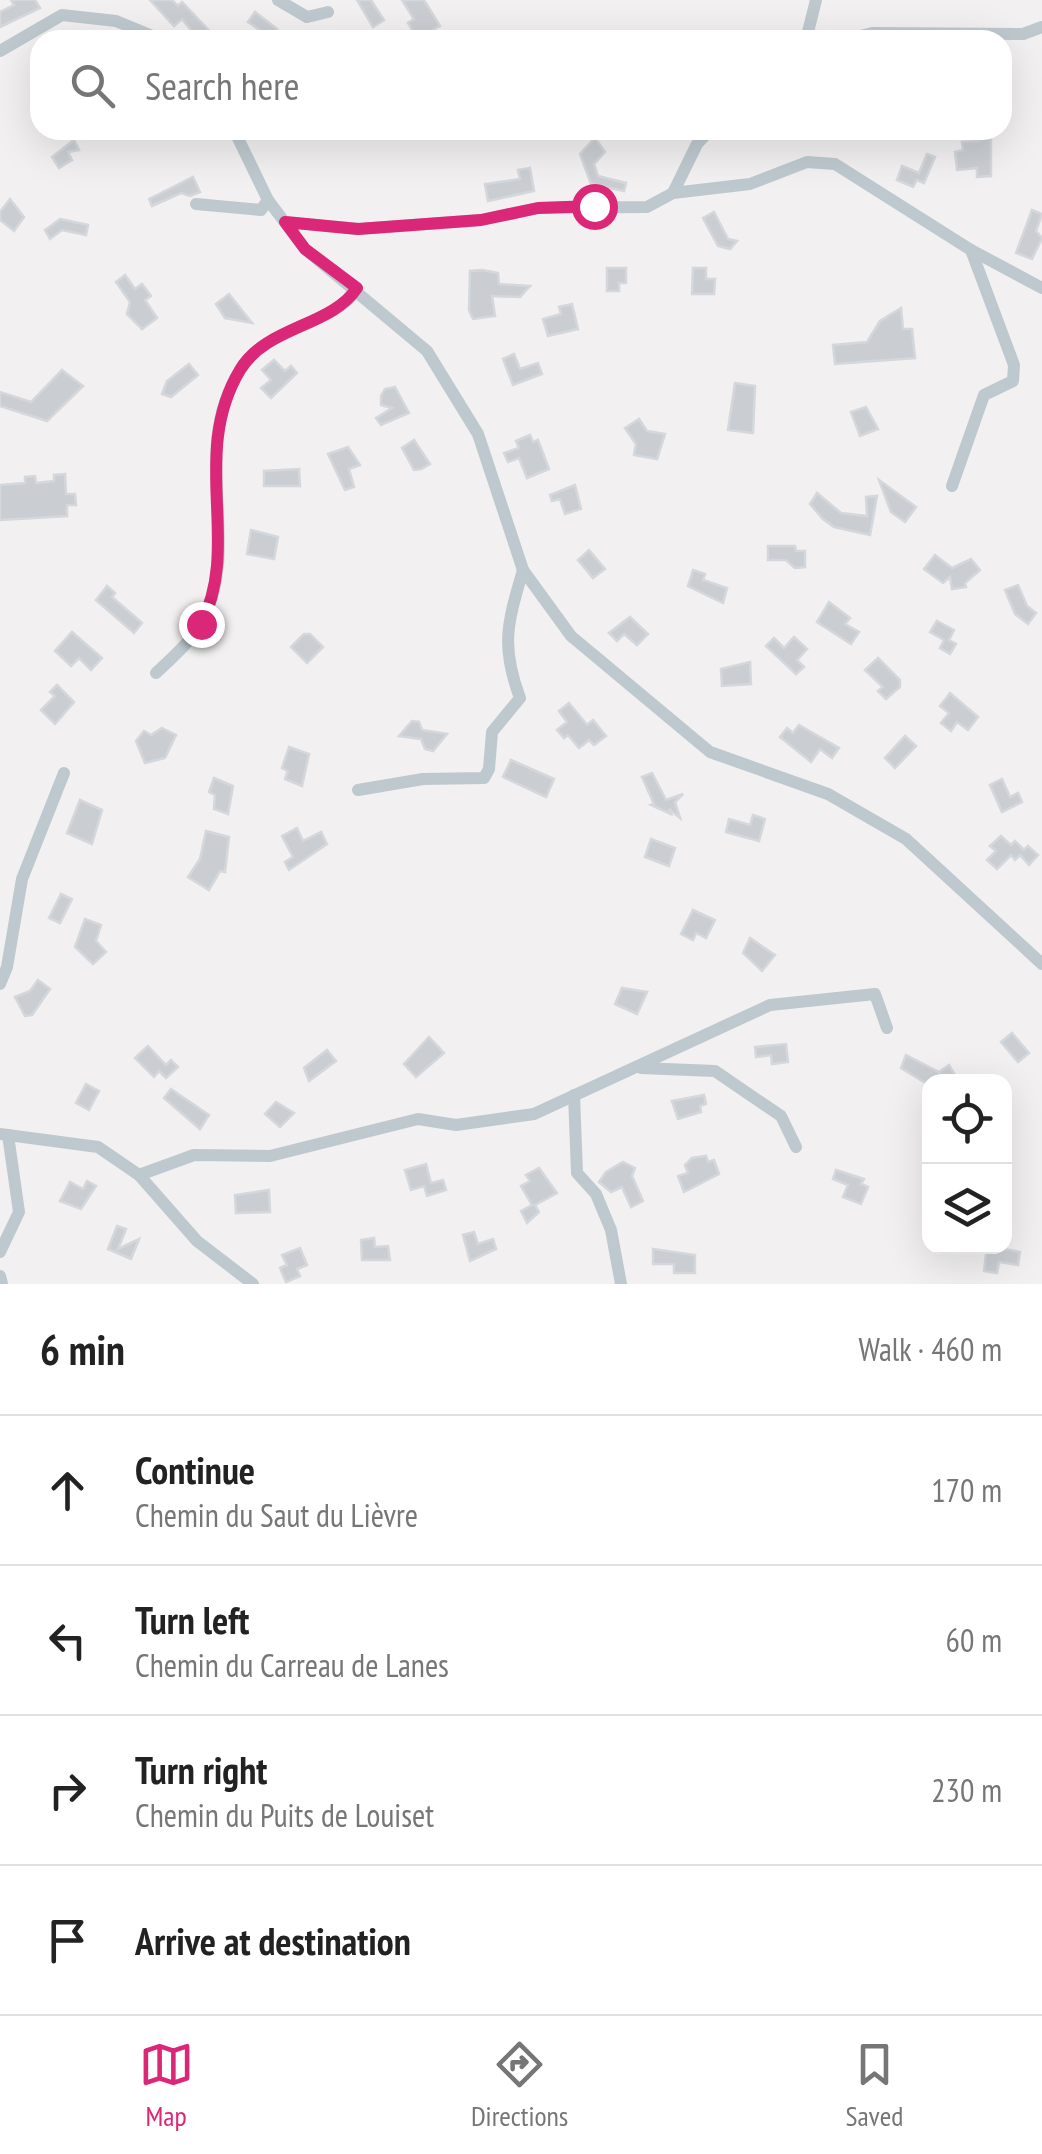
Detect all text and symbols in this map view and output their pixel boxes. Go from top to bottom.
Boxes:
search box [30,30,1012,140]
icon: search [65,58,120,113]
text: Search here [145,61,299,110]
route start [572,184,618,230]
route end [179,602,225,648]
map controls [922,1074,1012,1254]
button: locate [922,1074,1012,1164]
button: layers [922,1164,1012,1254]
text: 6 min [40,1322,125,1377]
text: Walk · 460 m [858,1328,1002,1370]
text: Continue [135,1445,255,1494]
icon: ahead [40,1463,95,1518]
text: 170 m [931,1469,1002,1511]
text: Chemin du Saut du Lièvre [135,1494,418,1536]
text: Turn left [135,1595,249,1644]
icon: left [40,1613,95,1668]
text: 60 m [946,1619,1002,1661]
text: Chemin du Carreau de Lanes [135,1644,449,1686]
text: Turn right [135,1745,267,1794]
icon: right [40,1763,95,1818]
text: 230 m [931,1769,1002,1811]
text: Chemin du Puits de Louiset [135,1794,434,1836]
icon: arrive [40,1913,95,1968]
text: Arrive at destination [135,1916,411,1965]
tab: Map [139,2037,194,2134]
tab: Directions [471,2037,568,2134]
tab: Saved [846,2037,903,2134]

